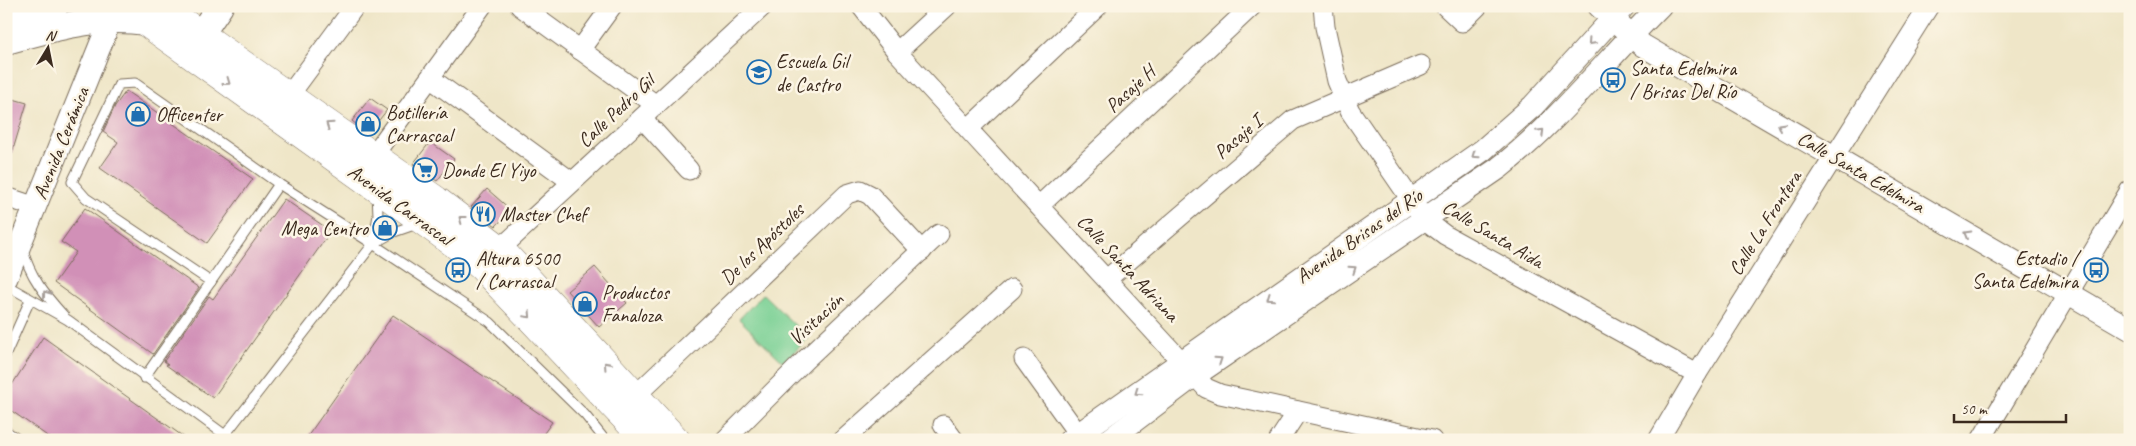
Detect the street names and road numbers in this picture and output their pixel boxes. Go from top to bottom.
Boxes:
street label: Pasaje H [1100,57,1163,118]
street label: Calle Pedro Gil [572,67,662,153]
street label: Avenida Cerámica [27,82,96,203]
street label: Pasaje I [1209,106,1271,165]
street label: Calle Santa Edelmira [1793,126,1930,219]
street label: Avenida Carrascal [343,159,460,253]
street label: Calle La Frontera [1723,165,1808,280]
street label: Avenida Brisas del Río [1291,183,1428,289]
street label: Calle Santa Aida [1438,194,1550,275]
street label: De los Apóstoles [715,196,811,290]
street label: Calle Santa Adriana [1072,209,1185,328]
street label: Visitación [783,287,849,351]

